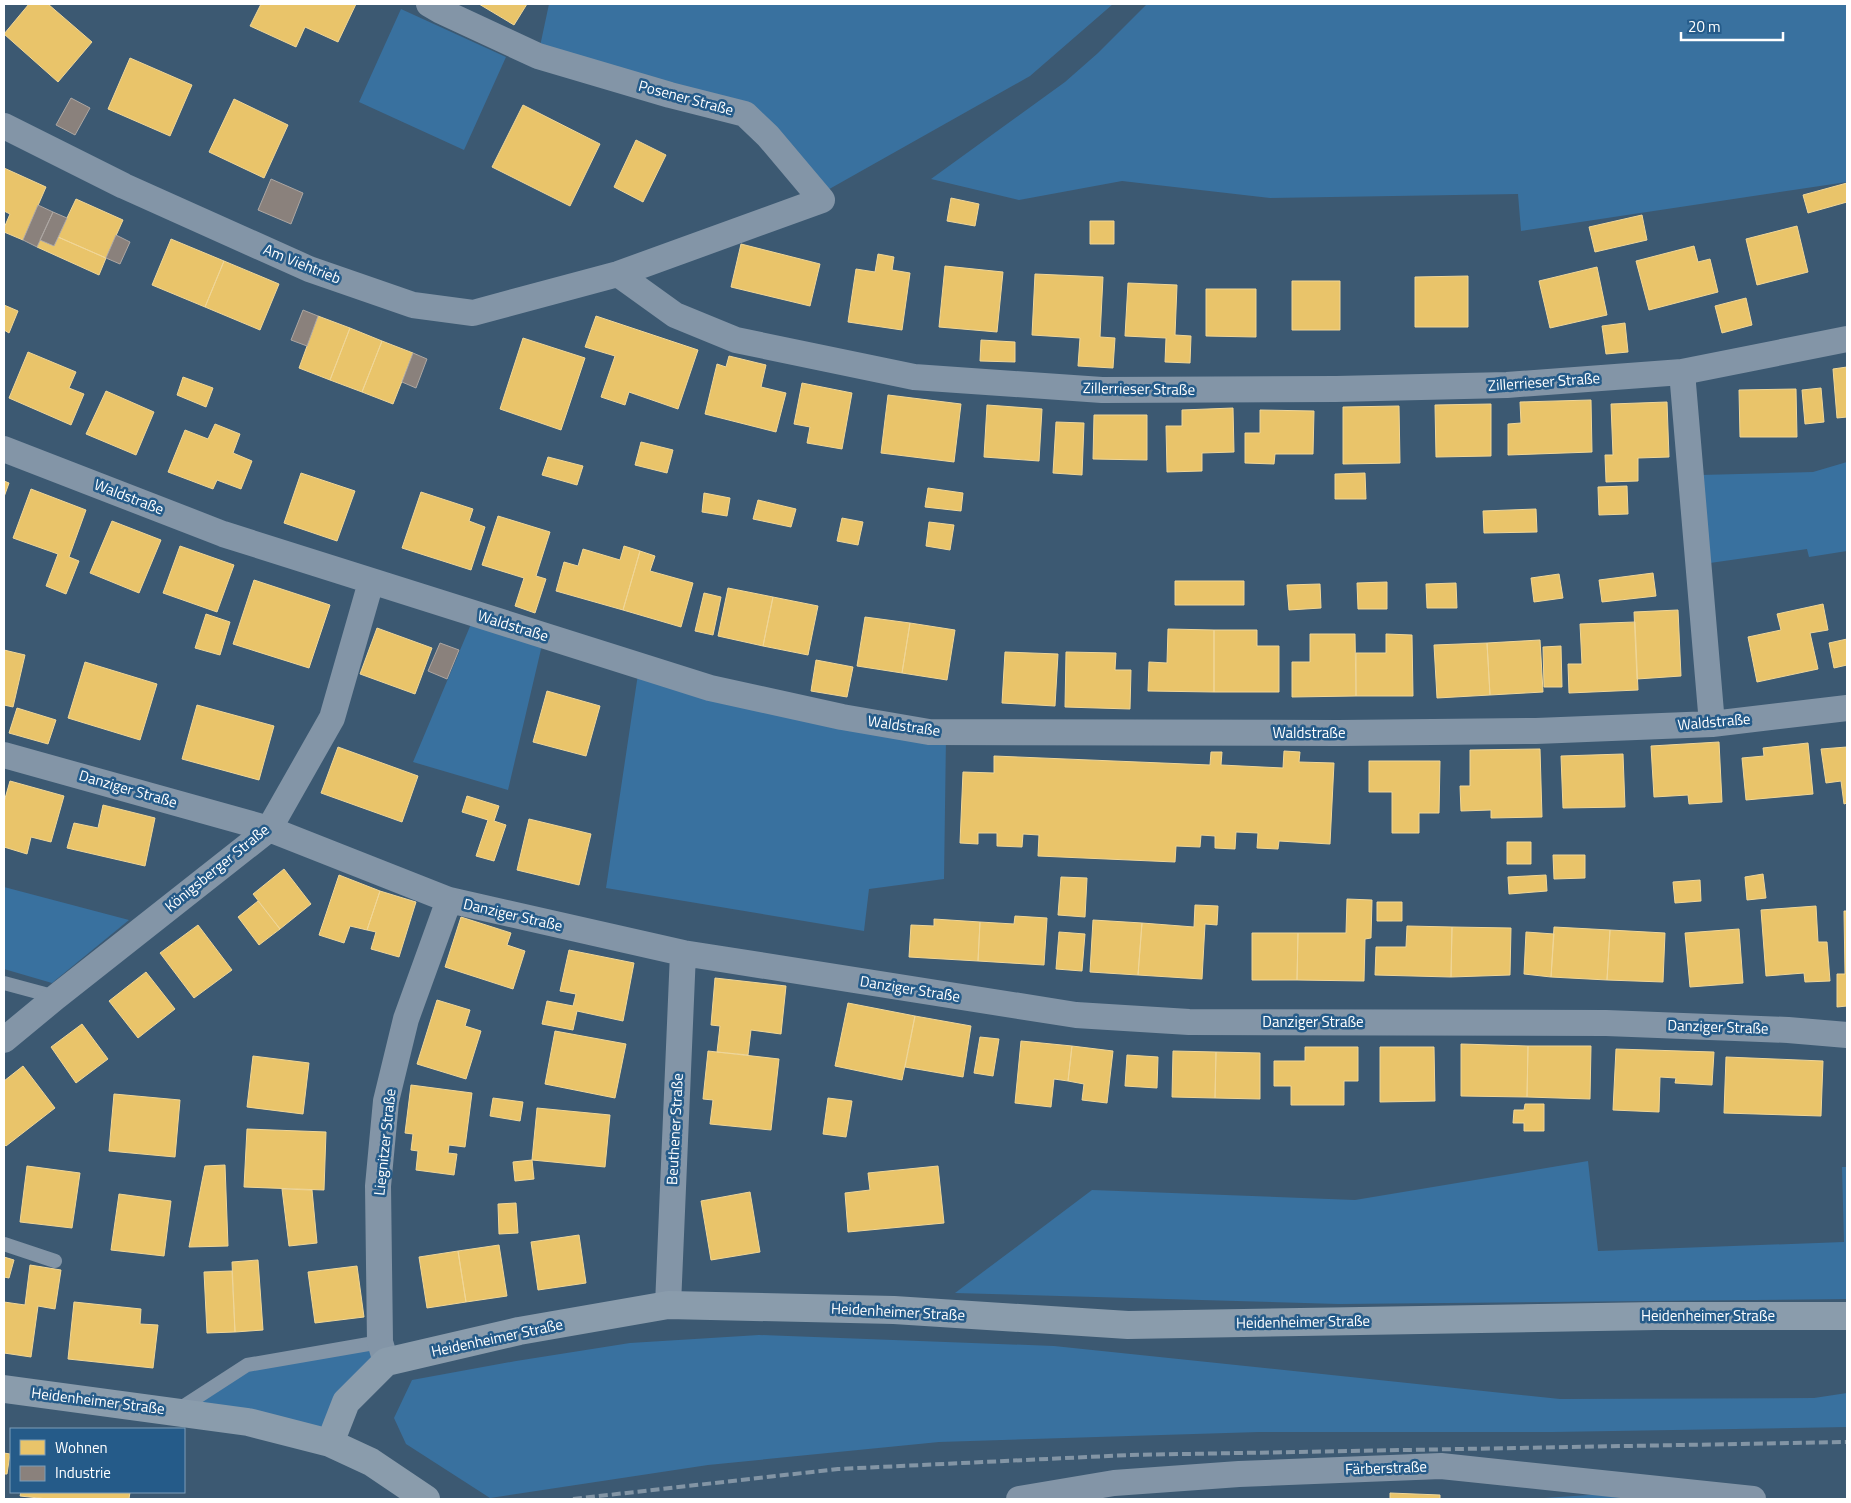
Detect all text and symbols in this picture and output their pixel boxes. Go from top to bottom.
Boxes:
scale bar [1681,10,1784,42]
text: 20 m [1688,15,1721,38]
street label: Posener Straße [636,74,736,121]
street label: Am Viehtrieb [260,238,344,290]
street label: Zillerrieser Straße [1487,366,1601,397]
street label: Zillerrieser Straße [1083,376,1195,401]
street label: Waldstraße [91,473,167,520]
street label: Waldstraße [475,604,551,647]
street label: Waldstraße [1677,707,1751,736]
street label: Waldstraße [866,709,942,742]
street label: Waldstraße [1272,721,1346,744]
street label: Danziger Straße [76,764,180,814]
street label: Königsberger Straße [159,818,274,917]
street label: Danziger Straße [461,892,565,937]
street label: Danziger Straße [858,969,962,1008]
street label: Danziger Straße [1262,1010,1364,1033]
street label: Danziger Straße [1667,1013,1769,1040]
street label: Beuthener Straße [660,1072,689,1185]
street label: Liegnitzer Straße [367,1087,402,1197]
street label: Heidenheimer Straße [830,1297,966,1326]
street label: Heidenheimer Straße [1641,1304,1775,1327]
street label: Heidenheimer Straße [1236,1309,1370,1334]
street label: Heidenheimer Straße [429,1312,565,1363]
street label: Heidenheimer Straße [30,1381,166,1420]
legend [10,1428,185,1493]
text: Wohnen [55,1436,108,1459]
street label: Färberstraße [1345,1455,1427,1480]
text: Industrie [55,1461,111,1484]

